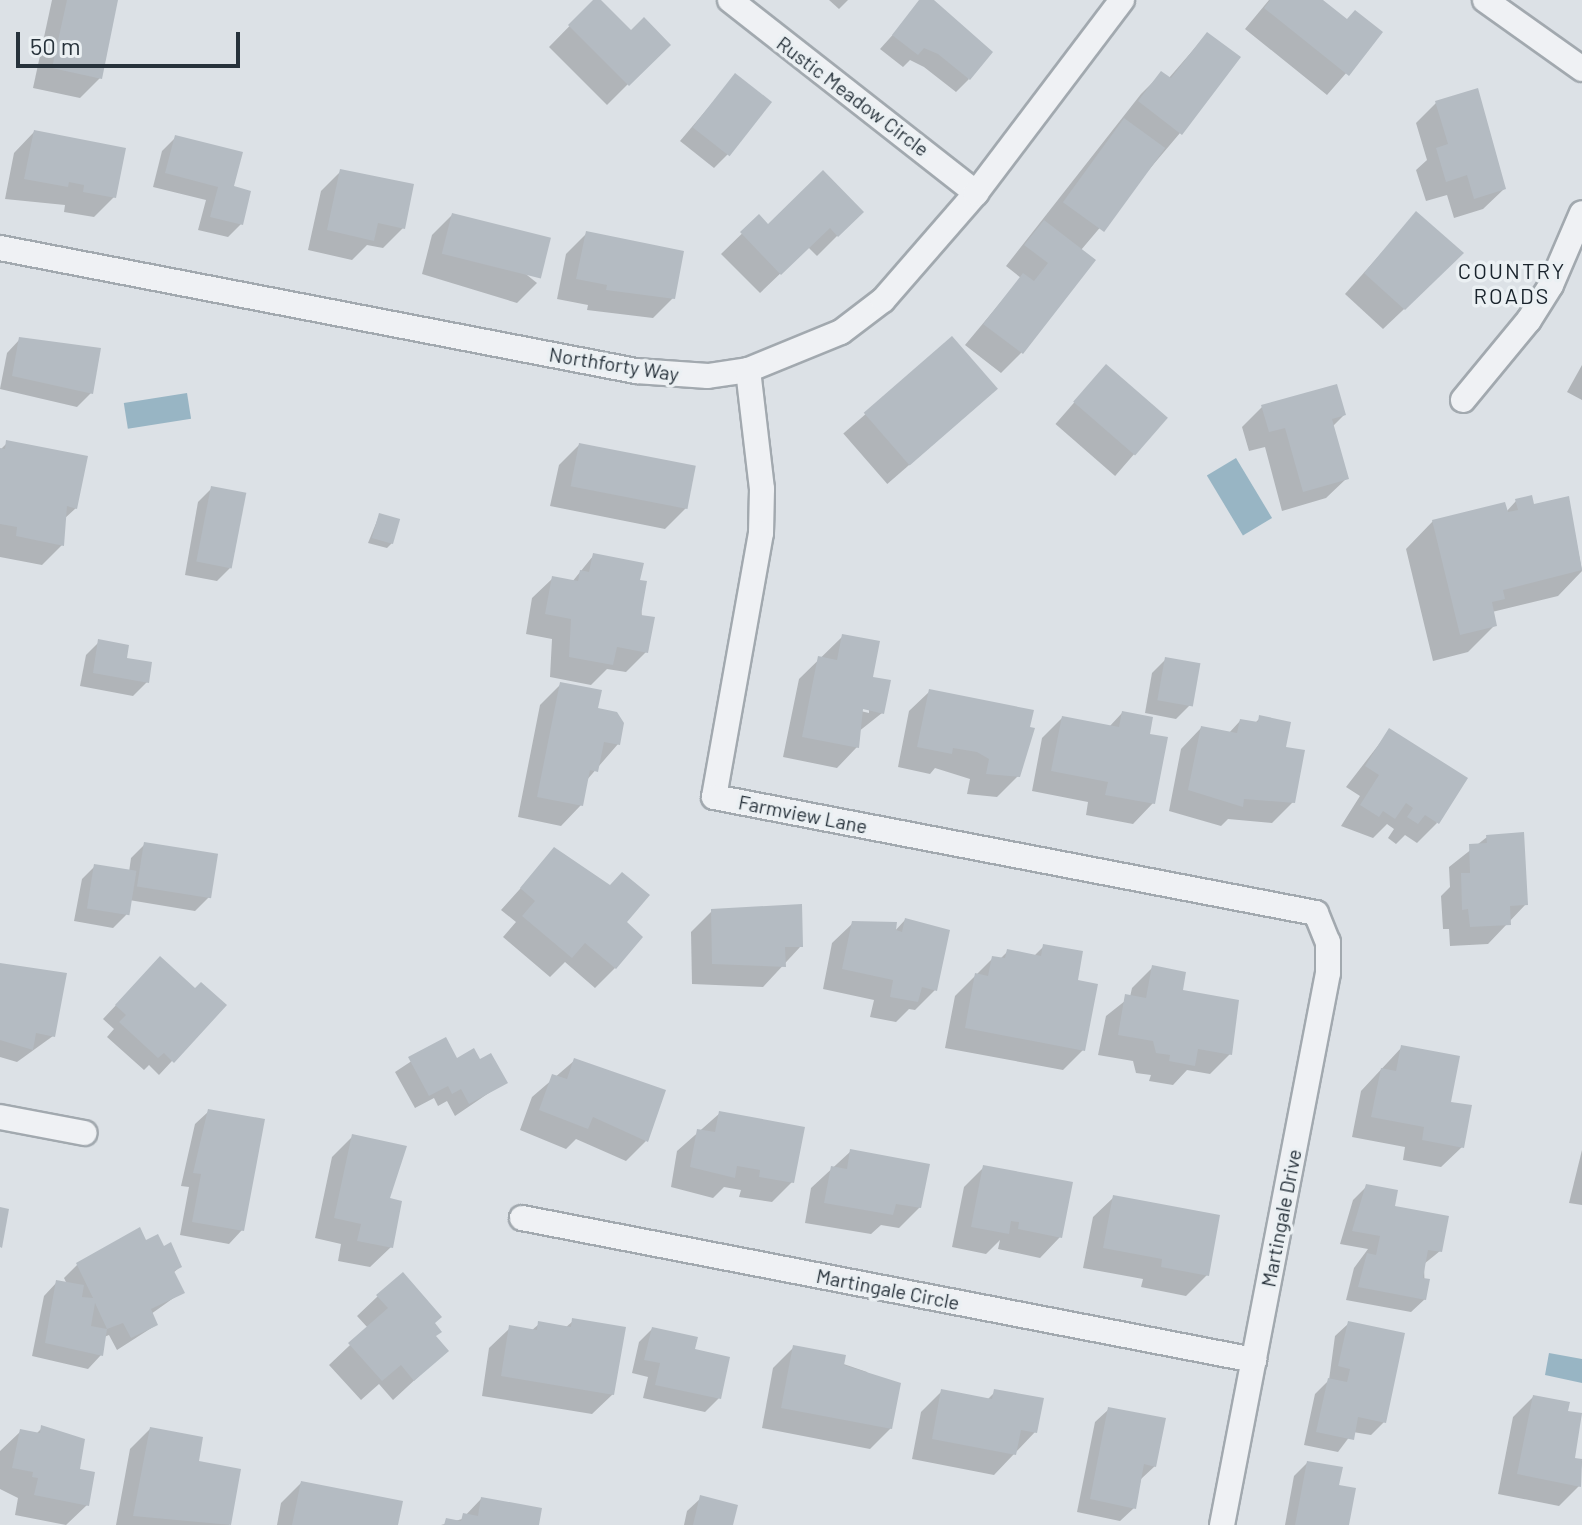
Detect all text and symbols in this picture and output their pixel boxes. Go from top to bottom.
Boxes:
scale bar [20,16,244,66]
text: 50 m [30,31,81,60]
street label: Rustic Meadow Circle [772,31,934,161]
district label: COUNTRY ROADS [1458,257,1566,308]
street label: Northforty Way [547,342,681,386]
street label: Farmview Lane [736,790,870,838]
street label: Martingale Drive [1256,1147,1306,1289]
street label: Martingale Circle [814,1263,962,1315]

